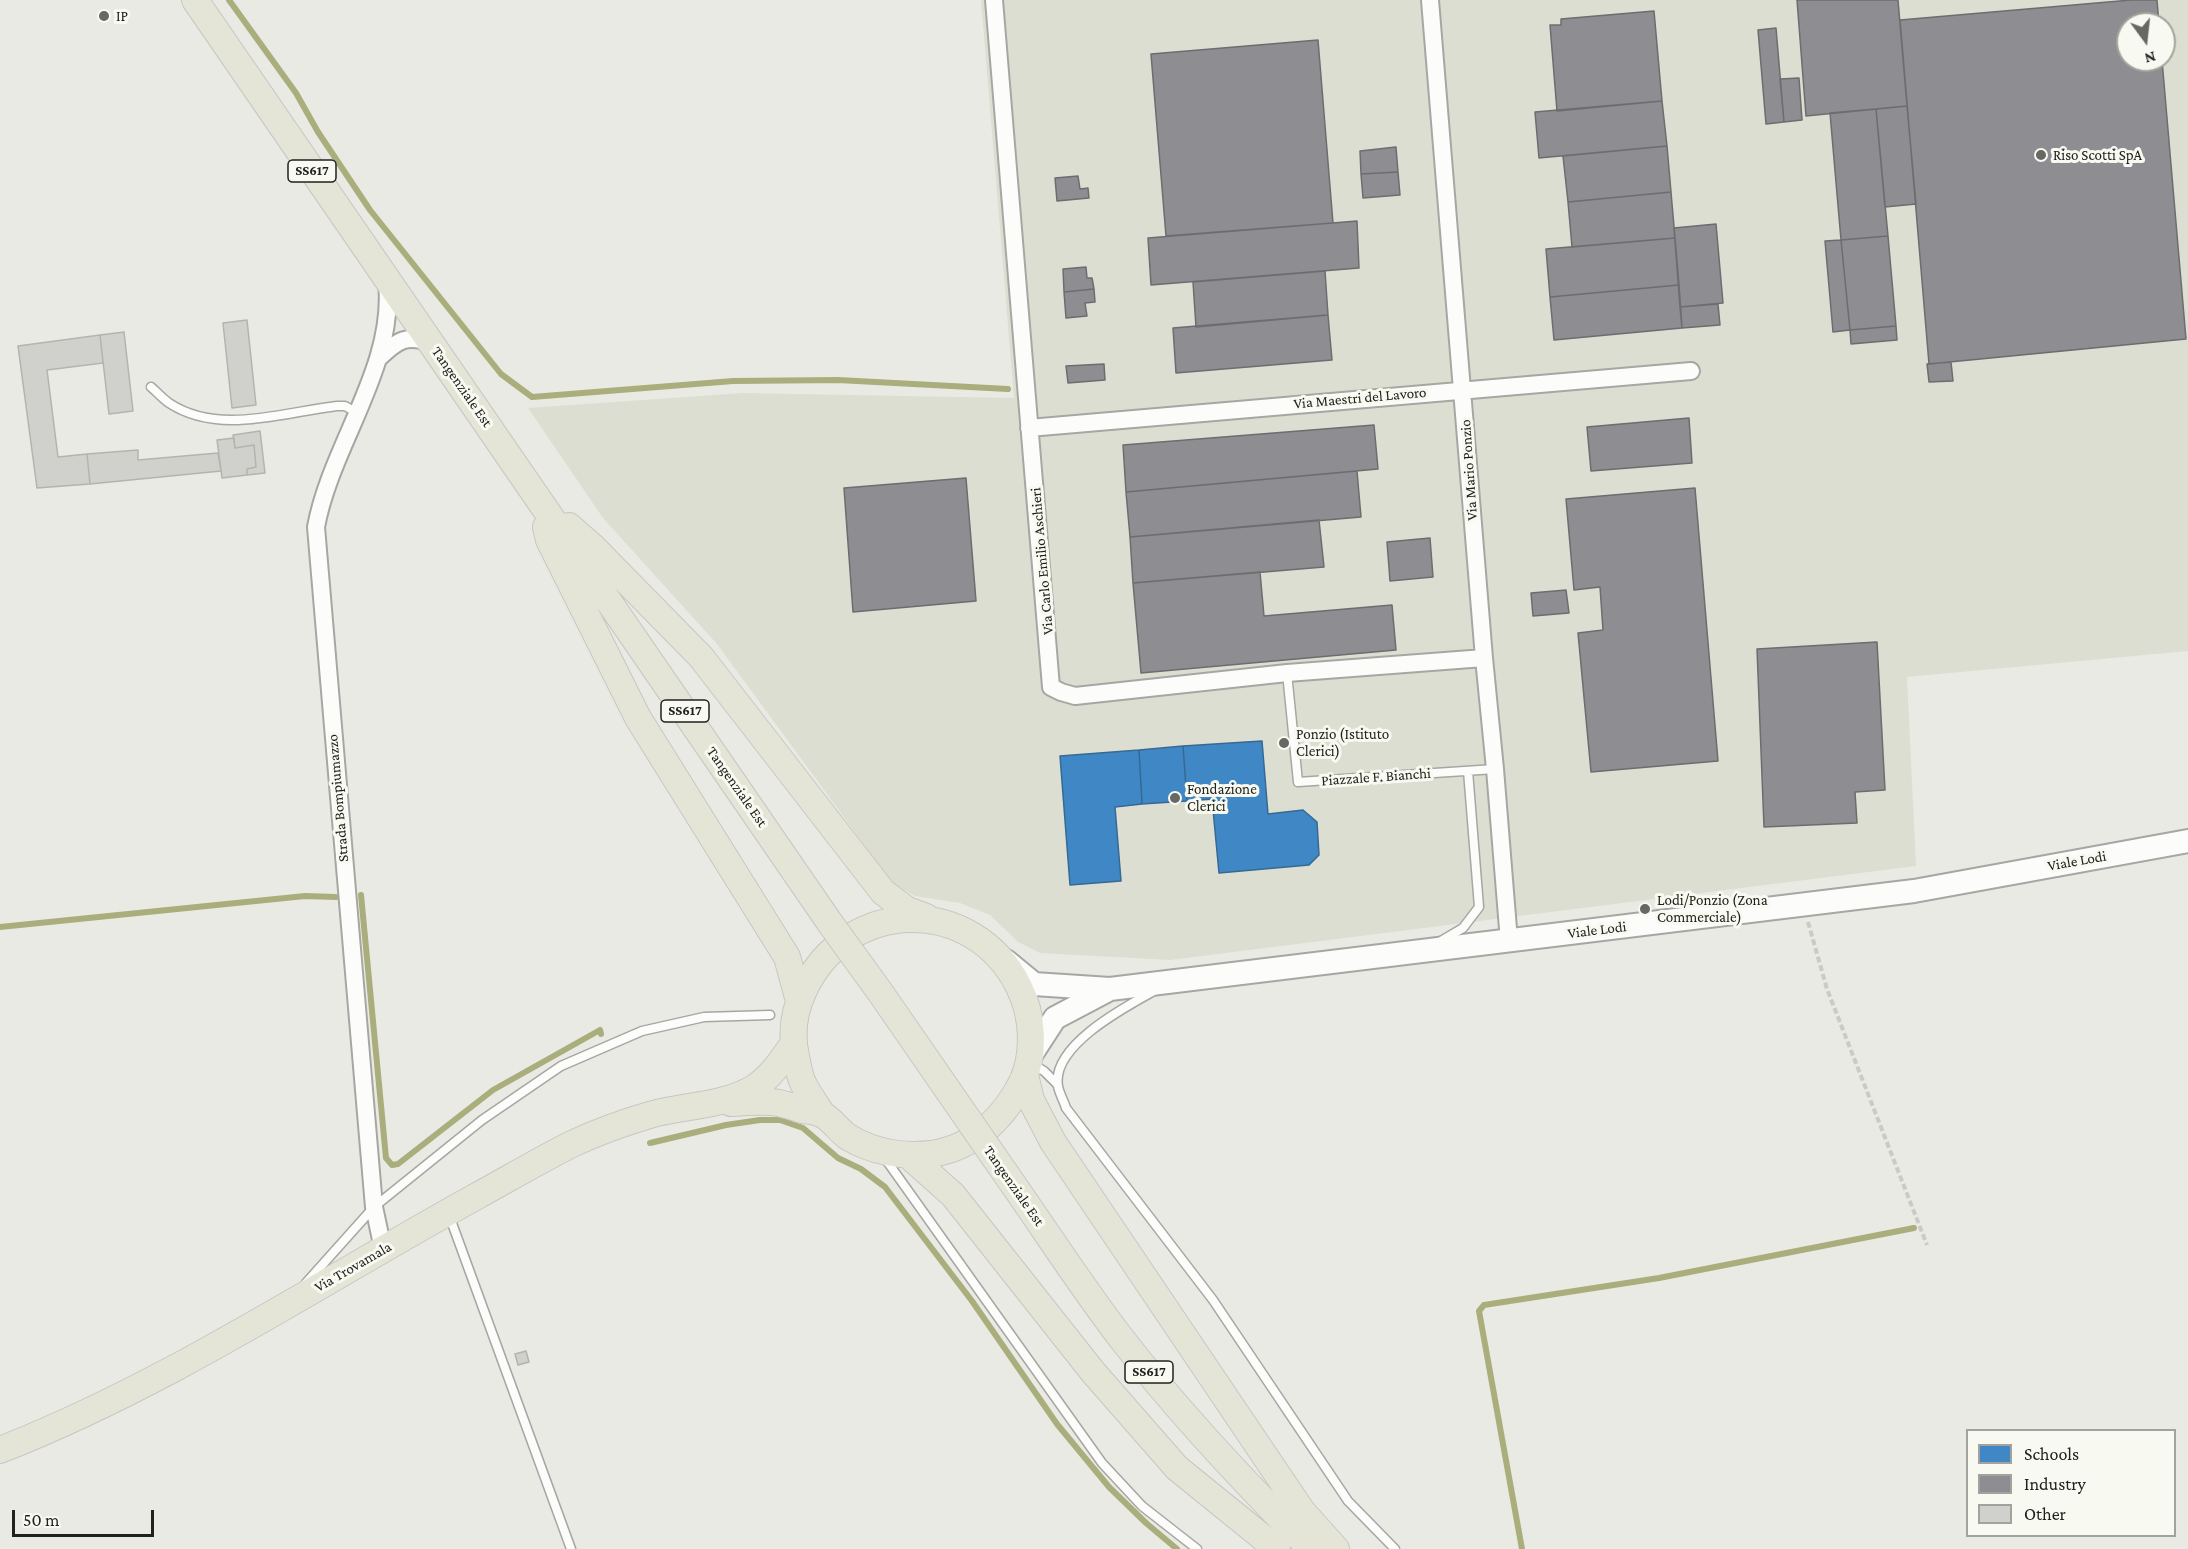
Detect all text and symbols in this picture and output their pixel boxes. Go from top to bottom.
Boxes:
place label: IP [116,7,128,25]
marker: IP [97,9,111,23]
north arrow [2116,12,2176,72]
text: N [2143,48,2158,68]
place label: Riso Scotti SpA [2053,146,2142,164]
marker: Riso Scotti SpA [2034,148,2048,162]
road number: SS617 [288,160,336,182]
street label: Tangenziale Est [428,343,496,431]
street label: Via Maestri del Lavoro [1293,383,1427,413]
street label: Via Mario Ponzio [1456,419,1482,521]
street label: Via Carlo Emilio Aschieri [1027,487,1057,635]
road number: SS617 [661,700,709,722]
place label: Ponzio (Istituto Clerici) [1296,725,1389,760]
street label: Strada Bompiumazzo [323,733,353,863]
marker: Ponzio (Istituto Clerici) [1277,736,1291,750]
street label: Tangenziale Est [703,743,771,831]
street label: Piazzale F. Bianchi [1320,764,1432,790]
place label: Fondazione Clerici [1187,780,1257,815]
marker: Fondazione Clerici [1168,791,1182,805]
street label: Viale Lodi [2046,847,2108,875]
place label: Lodi/Ponzio (Zona Commerciale) [1657,891,1768,926]
marker: Lodi/Ponzio (Zona Commerciale) [1638,902,1652,916]
street label: Viale Lodi [1566,917,1628,943]
street label: Tangenziale Est [980,1142,1048,1230]
street label: Via Trovamala [311,1238,395,1296]
road number: SS617 [1125,1361,1173,1383]
legend [1966,1429,2176,1537]
text: Schools [2024,1444,2079,1464]
text: Industry [2024,1474,2086,1494]
scale bar [15,1498,158,1536]
text: Other [2024,1504,2066,1524]
text: 50 m [23,1510,60,1530]

